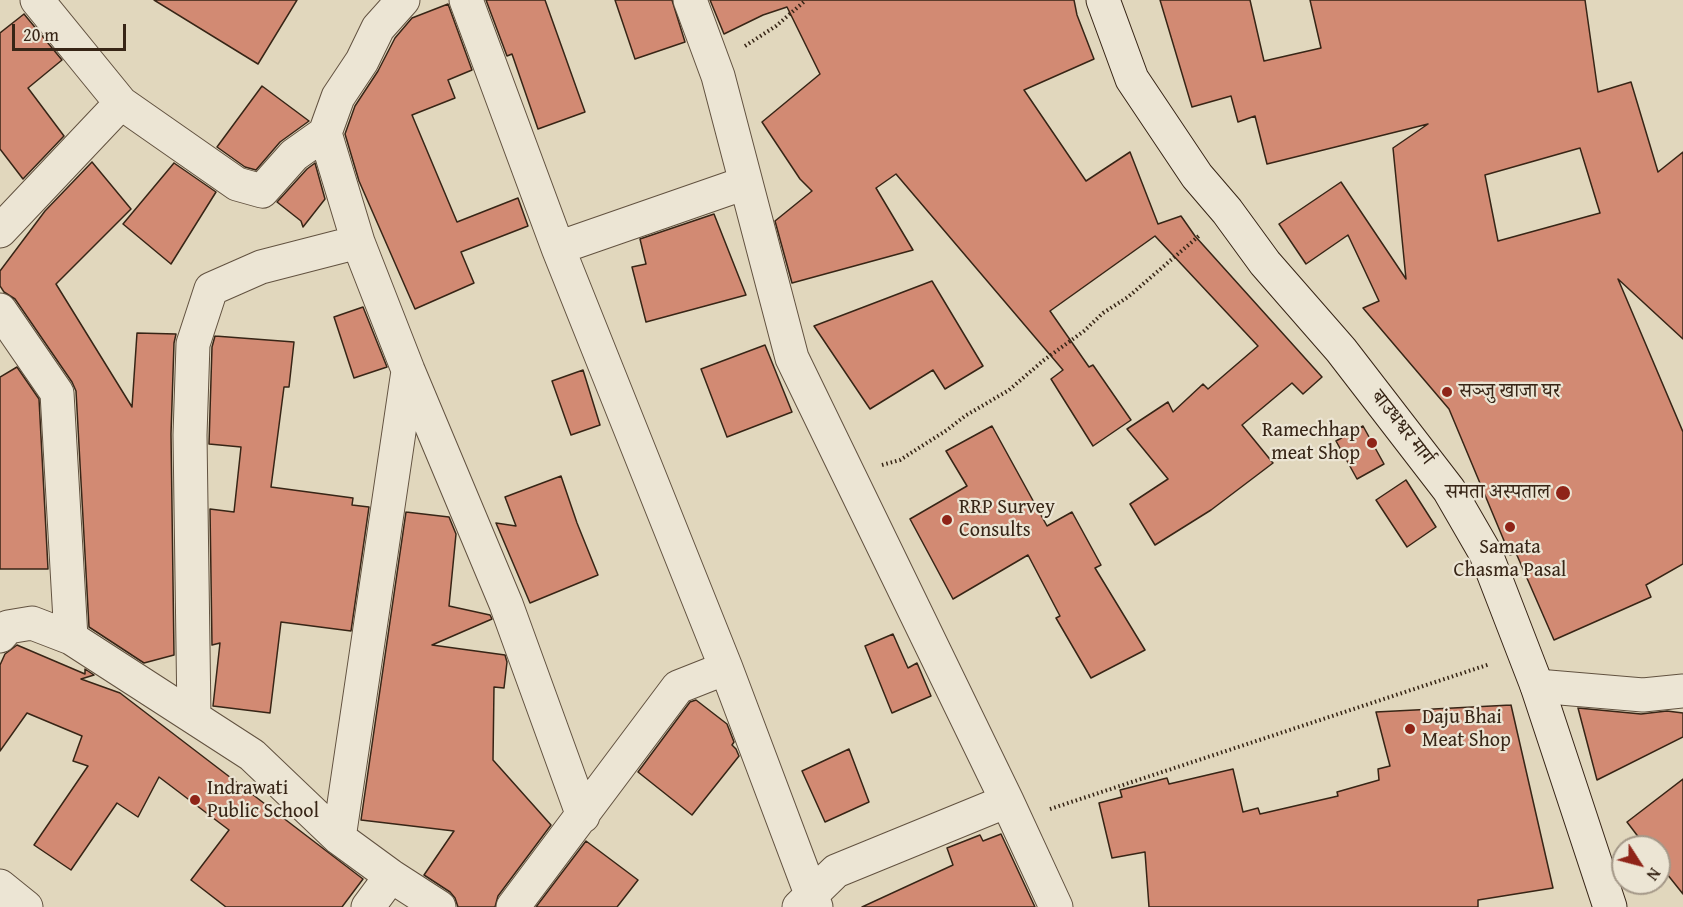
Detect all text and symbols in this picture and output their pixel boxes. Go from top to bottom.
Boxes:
scale bar [15,12,129,50]
text: 20 m [23,21,59,48]
place label: सञ्जु खाजा घर [1459,380,1560,404]
marker: सञ्जु खाजा घर [1440,385,1454,399]
street label: बाउधश्वर मार्ग [1365,386,1439,470]
place label: Ramechhap meat Shop [1262,419,1360,466]
marker: Ramechhap meat Shop [1365,436,1379,450]
place label: समता अस्पताल [1445,481,1550,505]
marker: समता अस्पताल [1554,484,1572,502]
place label: RRP Survey Consults [959,496,1055,543]
marker: RRP Survey Consults [940,513,954,527]
marker: Samata Chasma Pasal [1503,520,1517,534]
place label: Samata Chasma Pasal [1454,536,1566,583]
place label: Daju Bhai Meat Shop [1422,706,1511,753]
marker: Daju Bhai Meat Shop [1403,722,1417,736]
place label: Indrawati Public School [207,777,319,824]
marker: Indrawati Public School [188,793,202,807]
north arrow [1611,835,1671,895]
text: N [1641,863,1667,886]

